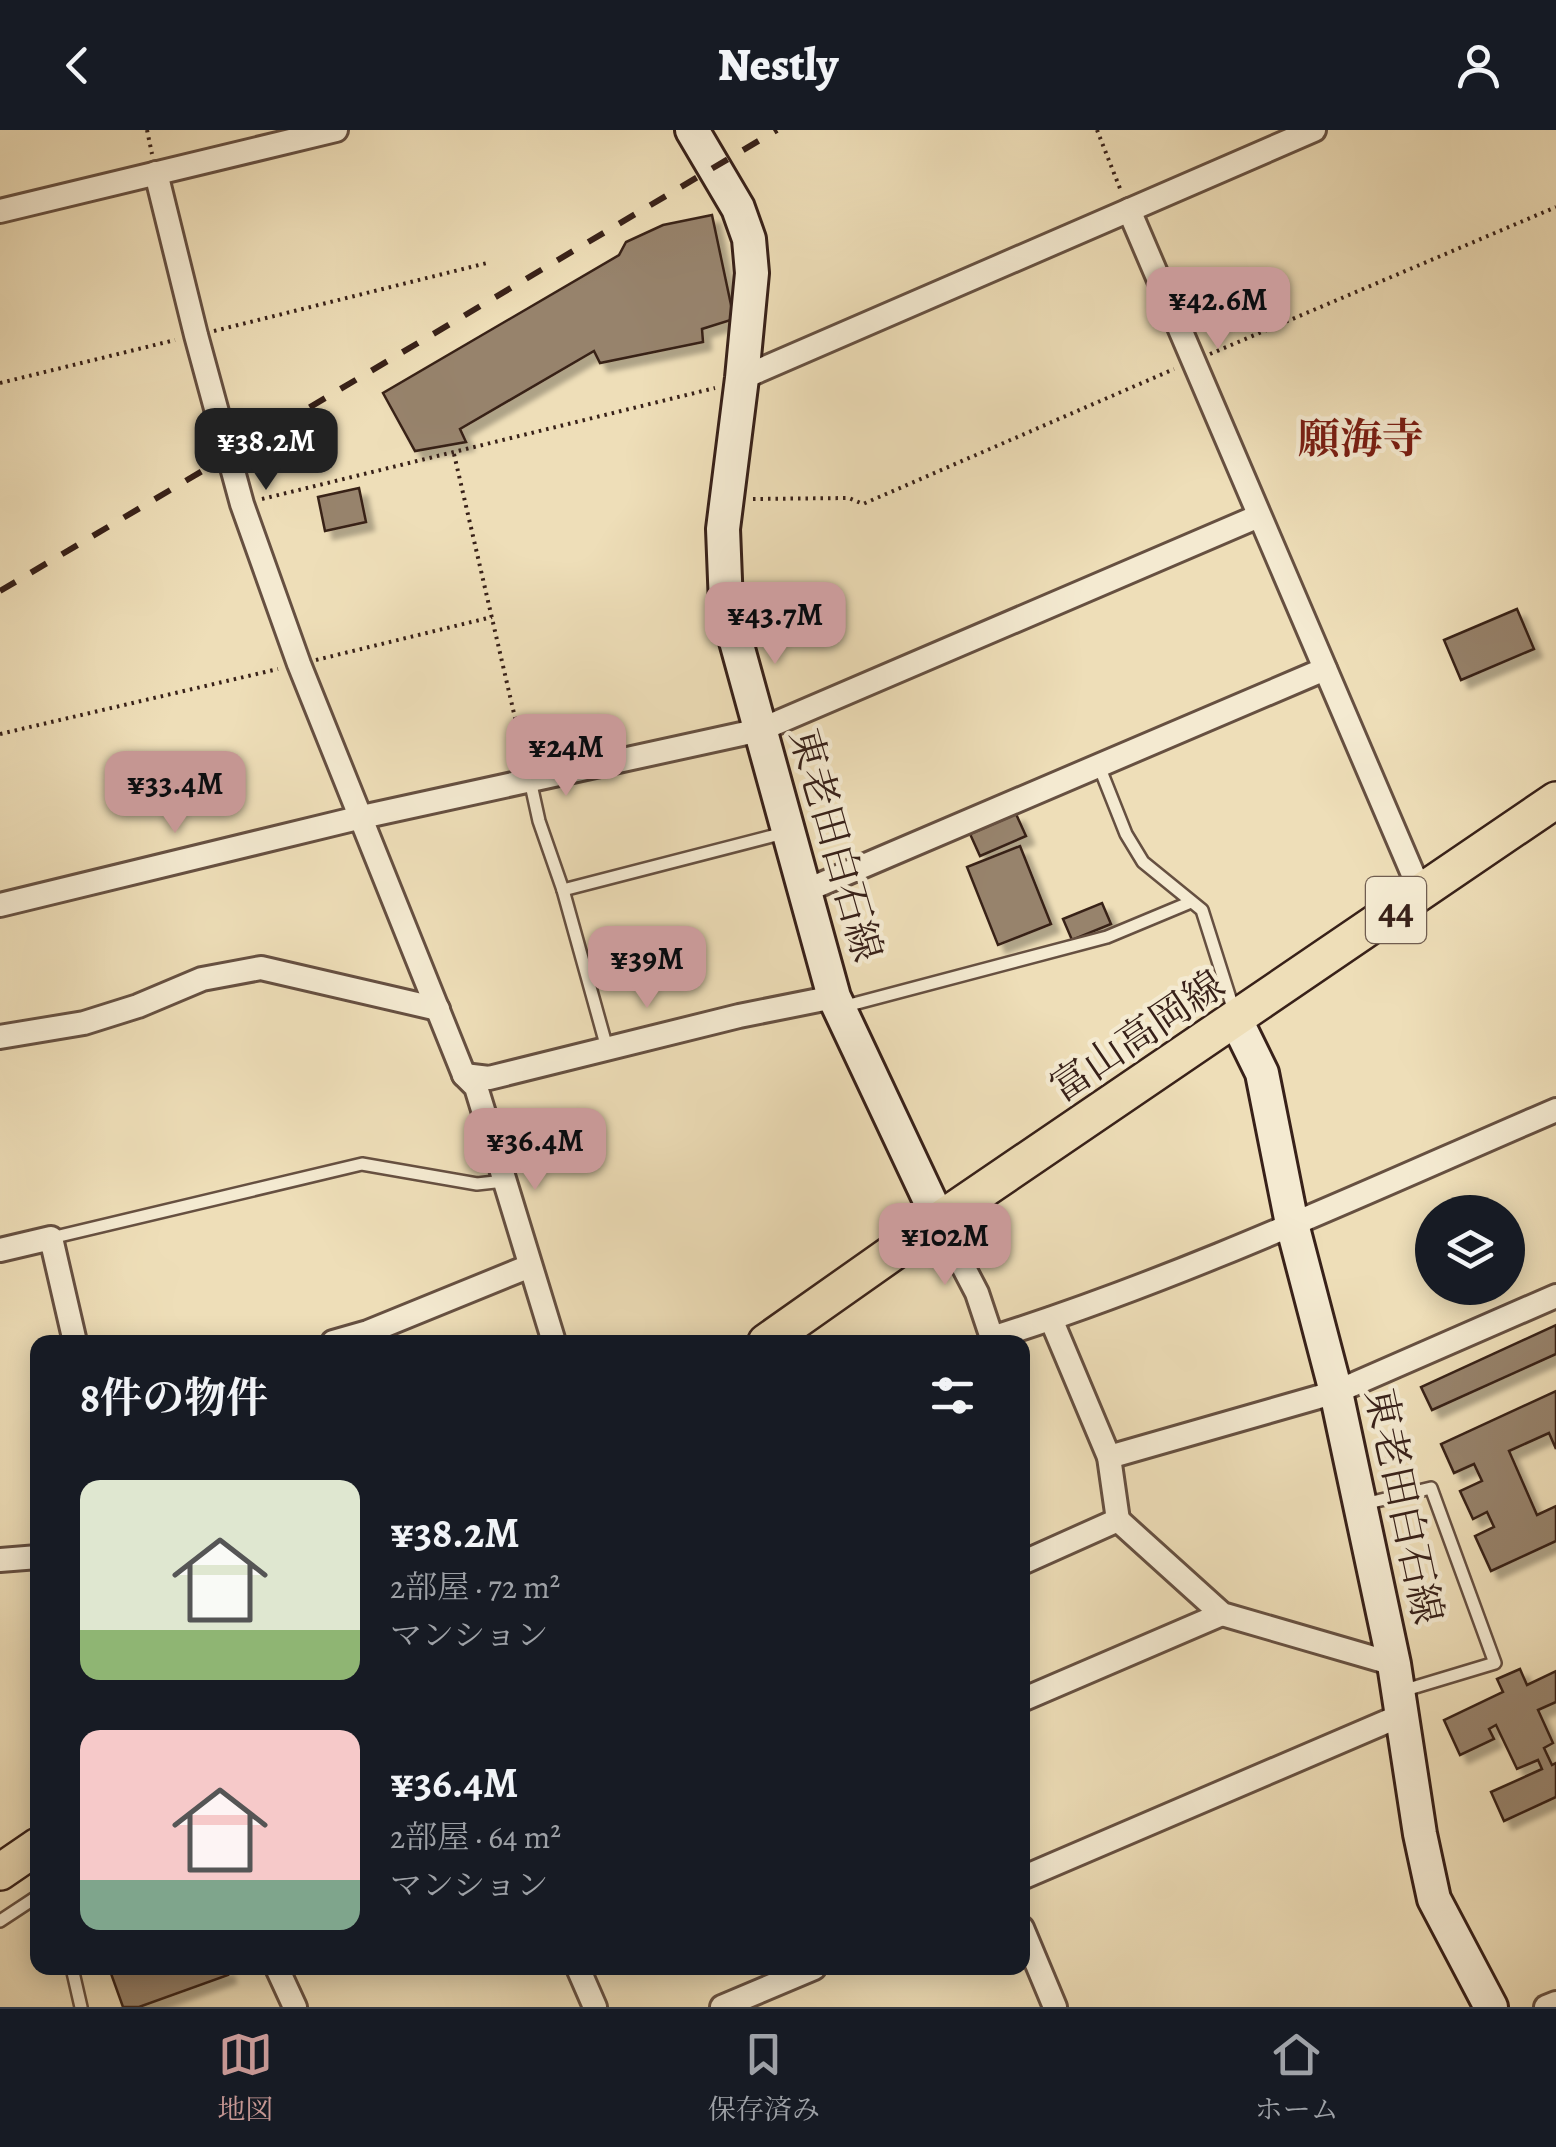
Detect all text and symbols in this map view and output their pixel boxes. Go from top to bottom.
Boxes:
text: Nestly [718,34,838,96]
icon: back [50,38,105,93]
icon: person [1451,38,1506,93]
pin: ¥42.6M [1137,267,1299,352]
text: ¥42.6M [1168,277,1268,321]
pin: ¥38.2M [185,408,347,493]
district label: 願海寺 [1298,410,1424,467]
text: ¥38.2M [217,418,315,462]
pin: ¥43.7M [694,582,856,667]
text: ¥43.7M [727,592,823,636]
pin: ¥24M [507,714,625,799]
street label: 東老田白石線 [776,722,896,968]
text: ¥24M [528,724,604,768]
pin: ¥33.4M [94,751,256,836]
text: ¥33.4M [127,761,223,805]
road number: 44 [1366,877,1426,943]
pin: ¥39M [588,926,706,1011]
text: ¥39M [610,936,684,980]
street label: 富山高岡線 [1039,957,1235,1115]
pin: ¥36.4M [454,1108,616,1193]
text: ¥36.4M [486,1118,584,1162]
map controls [1415,1195,1525,1305]
button: layers [1415,1195,1525,1305]
pin: ¥102M [875,1203,1015,1288]
text: ¥102M [901,1213,989,1257]
icon: filters [925,1368,980,1423]
text: 8件の物件 [80,1369,268,1426]
street label: 東老田白石線 [1352,1383,1456,1629]
text: ¥38.2M [390,1504,520,1561]
icon: home [160,1520,280,1640]
text: 2部屋 · 72 m² [390,1565,560,1609]
text: マンション [390,1613,549,1657]
text: ¥36.4M [390,1754,518,1811]
icon: home [160,1770,280,1890]
text: 2部屋 · 64 m² [390,1815,561,1859]
text: マンション [390,1863,549,1907]
tab: 地図 [217,2027,273,2129]
tab: 保存済み [708,2027,820,2129]
tab: ホーム [1255,2027,1339,2129]

